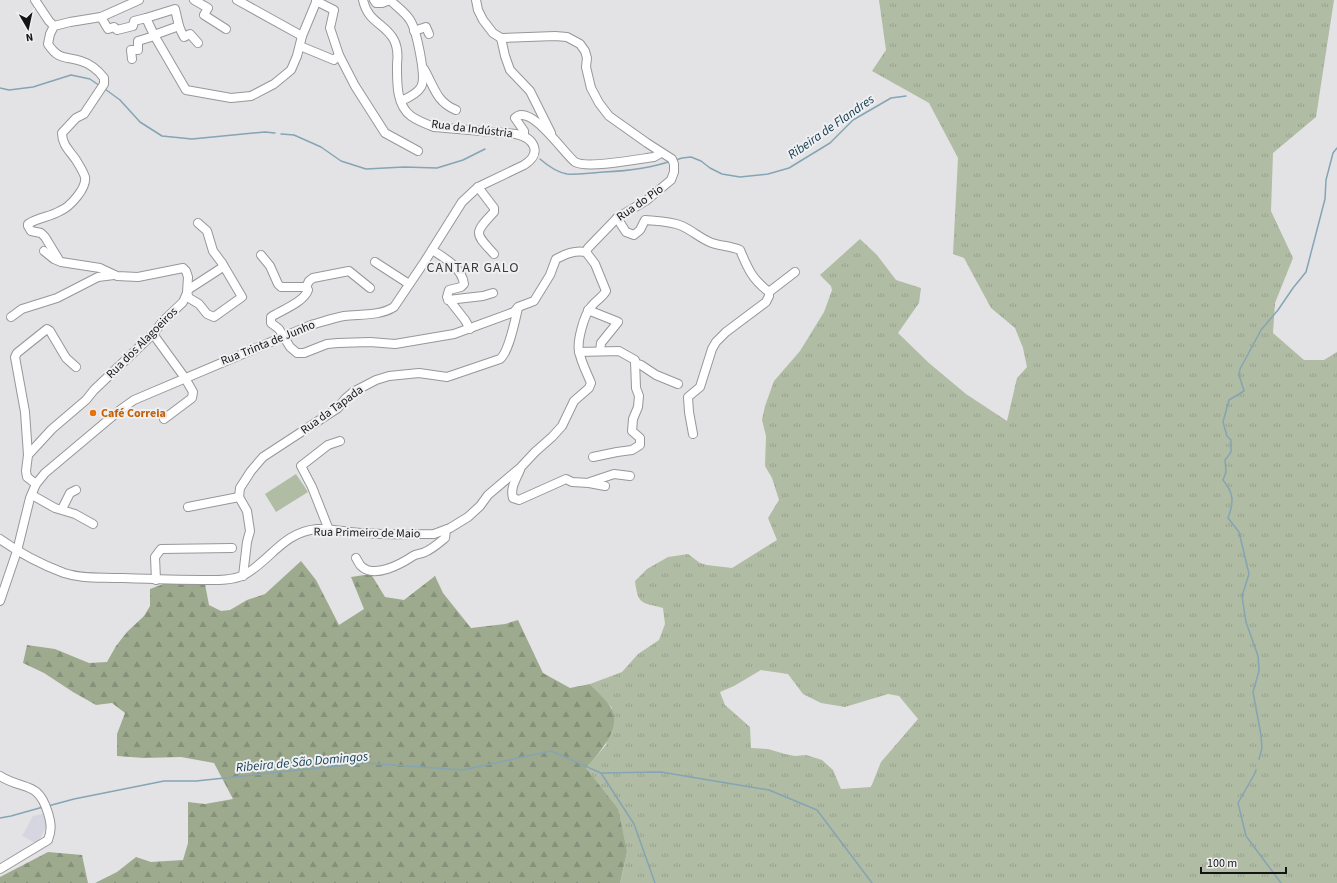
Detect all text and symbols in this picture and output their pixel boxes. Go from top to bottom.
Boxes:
north arrow [8,8,48,48]
text: N [25,29,34,45]
water label: Ribeira de Flandres [784,90,878,164]
street label: Rua da Indústria [430,116,514,142]
street label: Rua do Pio [613,181,667,225]
district label: CANTAR GALO [427,258,519,278]
street label: Rua dos Alagoeiros [102,303,182,383]
street label: Rua Trinta de Junho [218,316,318,370]
street label: Rua da Tapada [297,381,367,439]
place label: Café Correia [101,405,166,422]
marker: Café Correia [88,408,98,418]
street label: Rua Primeiro de Maio [313,524,421,542]
water label: Ribeira de São Domingos [235,747,369,777]
scale bar [1201,849,1286,875]
text: 100 m [1207,855,1237,872]

